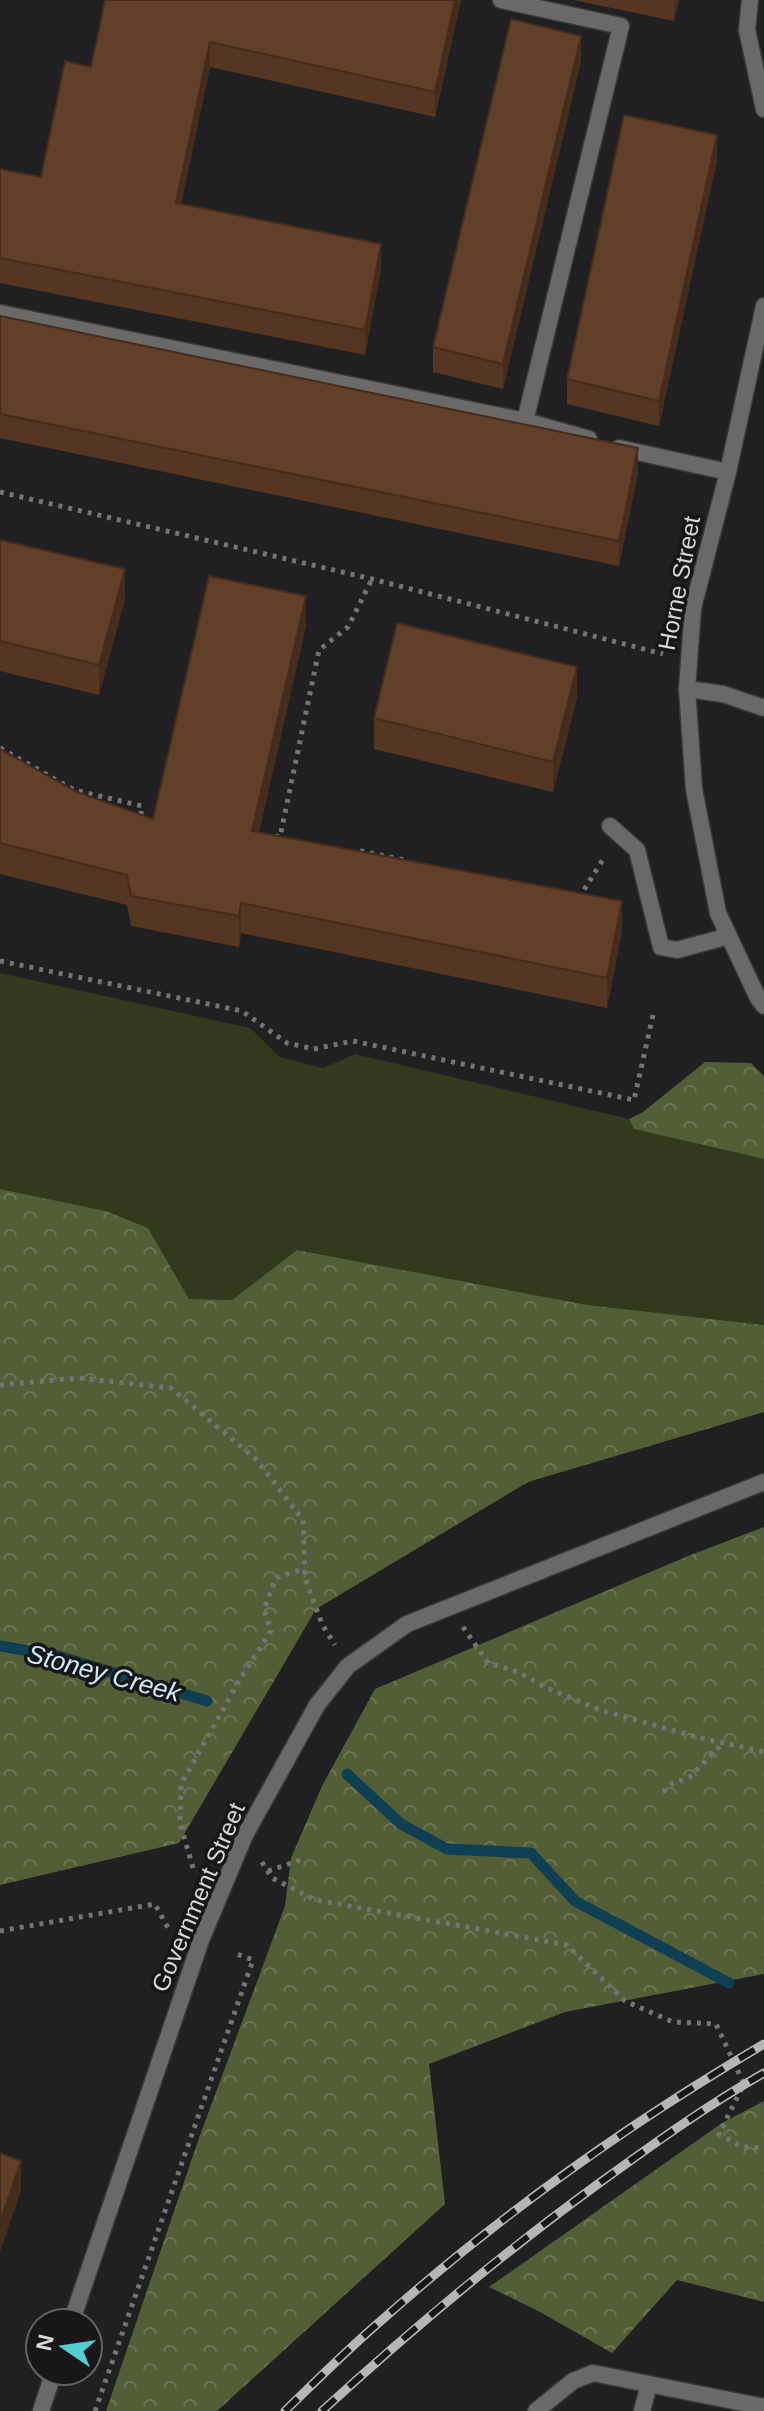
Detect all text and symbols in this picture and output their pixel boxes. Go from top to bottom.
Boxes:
street label: Horne Street [653,513,705,652]
water label: Stoney Creek [24,1638,186,1708]
street label: Government Street [146,1798,250,1996]
north arrow [24,2307,104,2387]
text: N [31,2332,59,2353]

